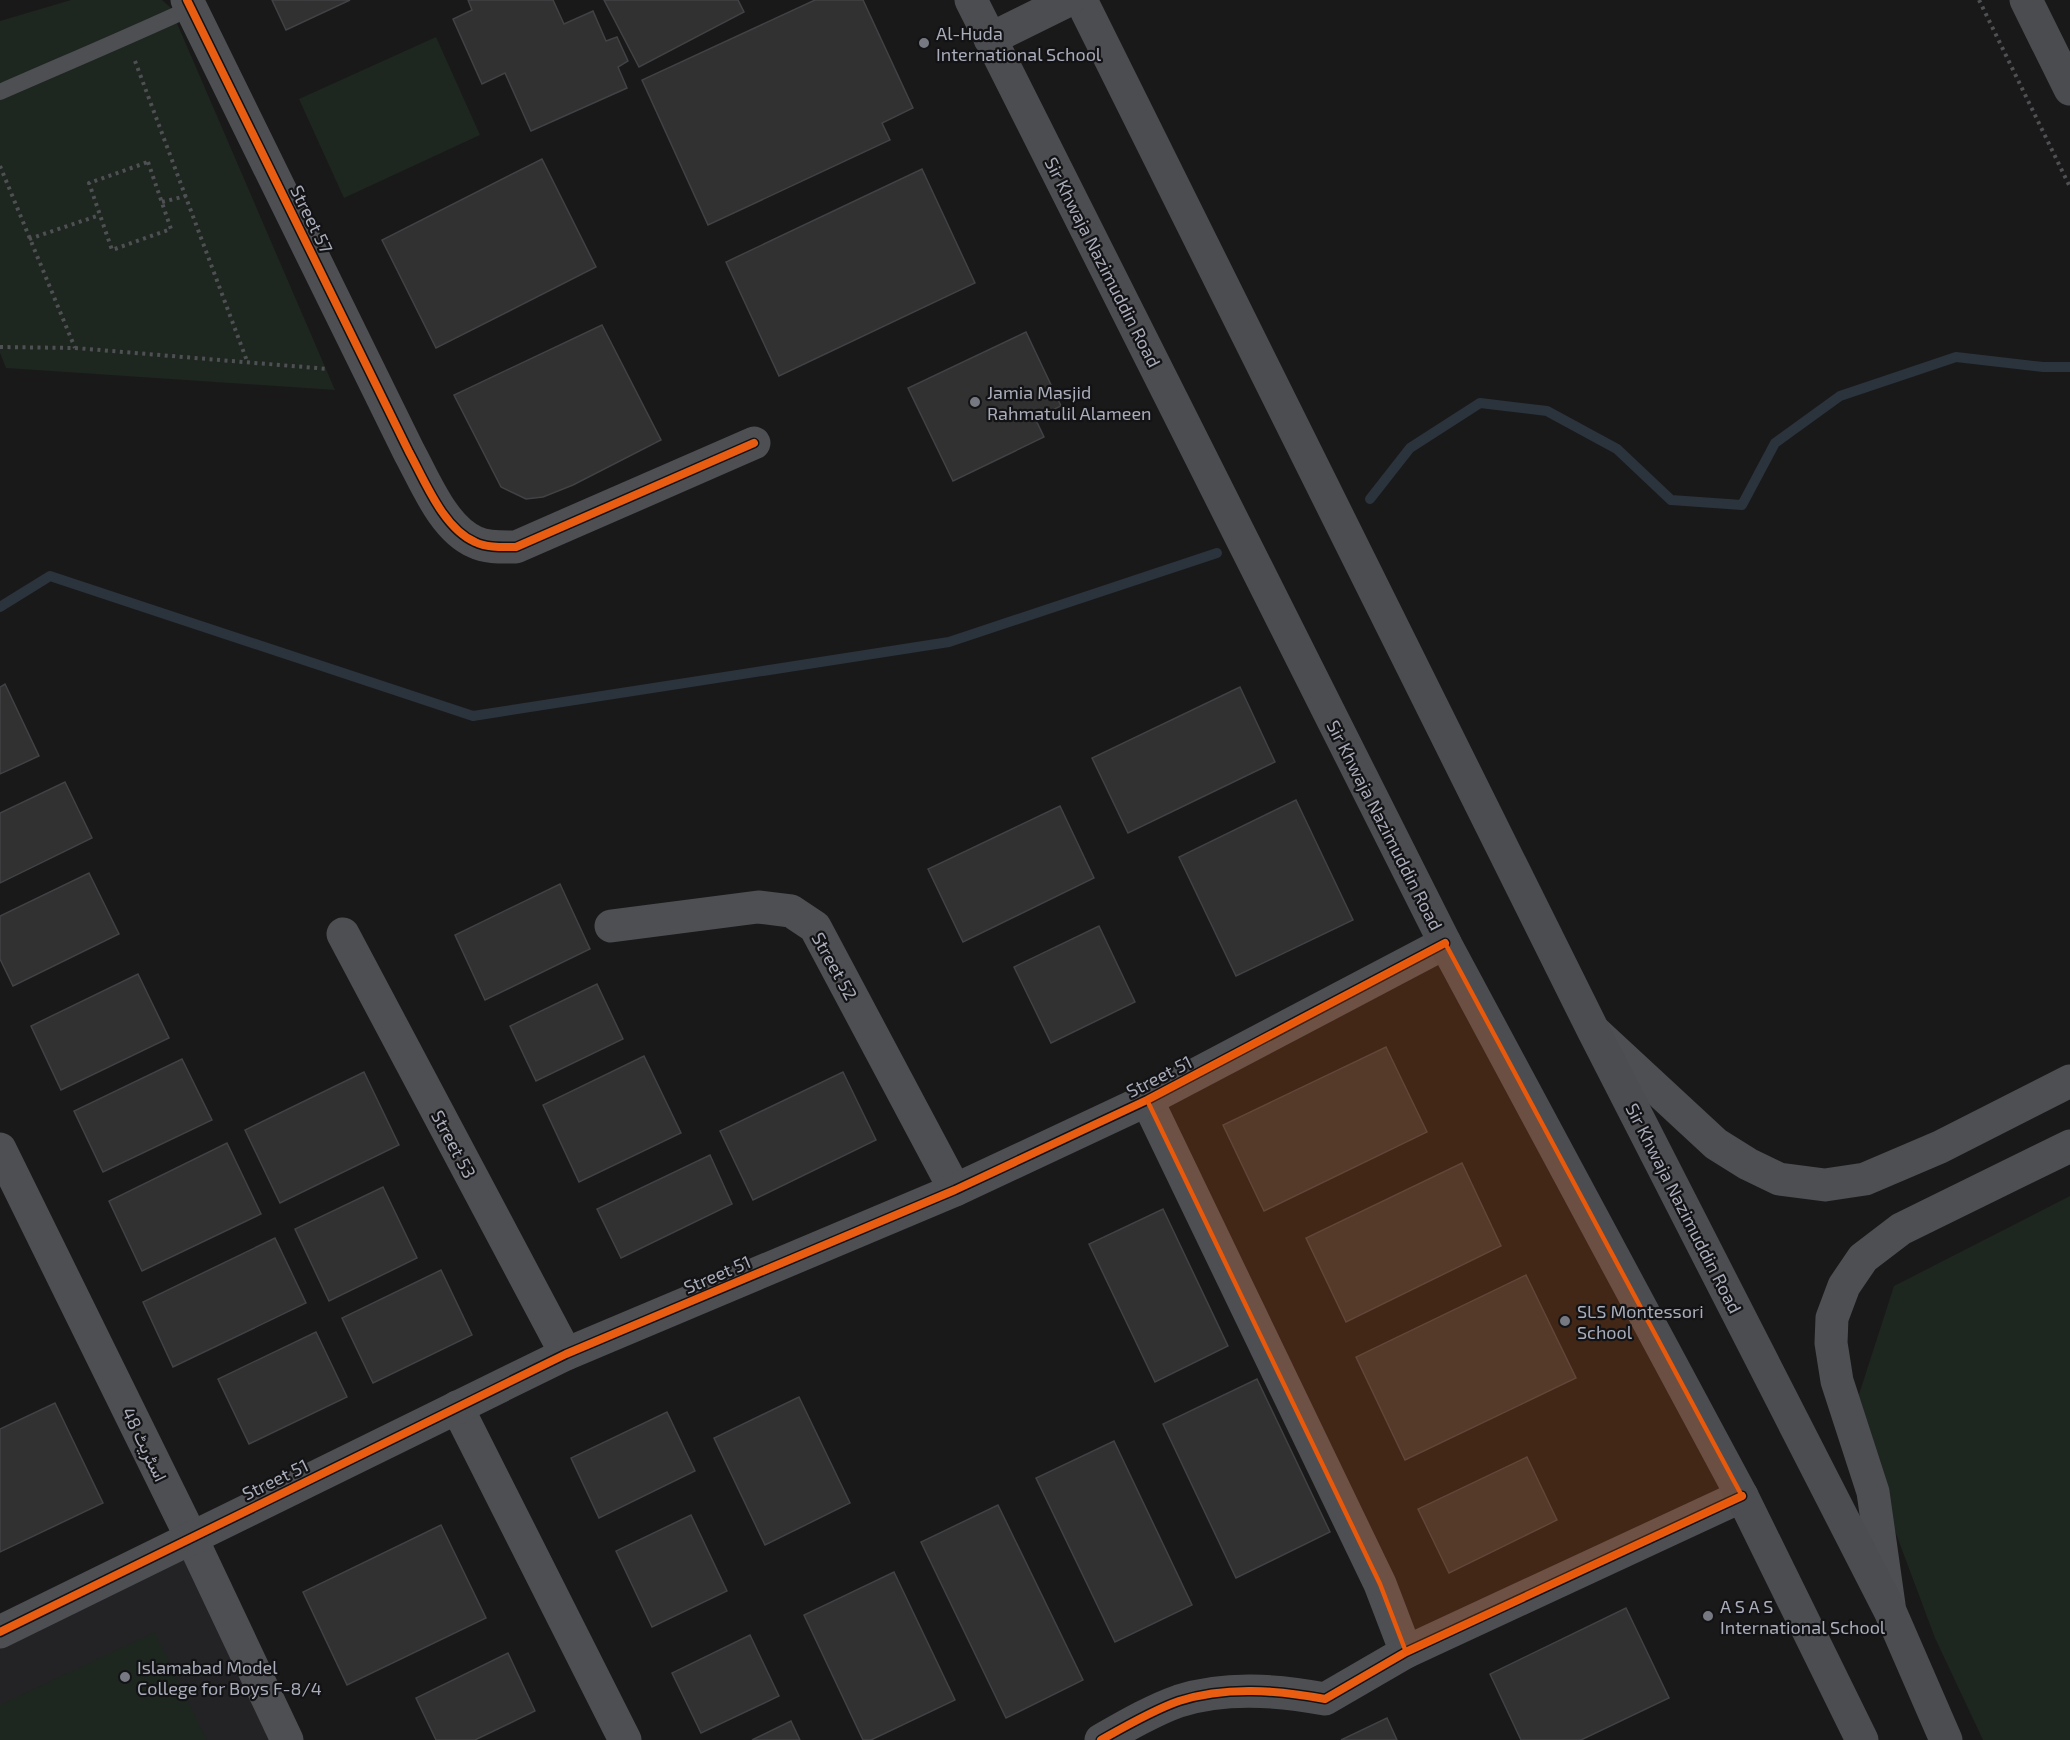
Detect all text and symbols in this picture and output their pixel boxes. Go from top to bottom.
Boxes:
place label: Al-Huda International School [936,22,1102,65]
marker: Al-Huda International School [917,36,931,50]
street label: Sir Khwaja Nazimuddin Road [1040,153,1166,371]
street label: Street 57 [286,181,338,257]
place label: Jamia Masjid Rahmatulil Alameen [987,381,1152,424]
marker: Jamia Masjid Rahmatulil Alameen [968,395,982,409]
street label: Sir Khwaja Nazimuddin Road [1322,716,1448,934]
street label: Street 52 [807,928,863,1004]
street label: Street 51 [1122,1050,1196,1102]
street label: Sir Khwaja Nazimuddin Road [1621,1099,1747,1317]
street label: Street 53 [427,1106,481,1182]
street label: Street 51 [680,1250,754,1298]
place label: SLS Montessori School [1577,1300,1704,1343]
marker: SLS Montessori School [1558,1314,1572,1328]
street label: اسٹریٹ 48 [117,1403,172,1485]
street label: Street 51 [238,1454,312,1504]
place label: A S A S International School [1720,1595,1886,1638]
marker: A S A S International School [1701,1609,1715,1623]
place label: Islamabad Model College for Boys F-8/4 [137,1656,322,1699]
marker: Islamabad Model College for Boys F-8/4 [118,1670,132,1684]

